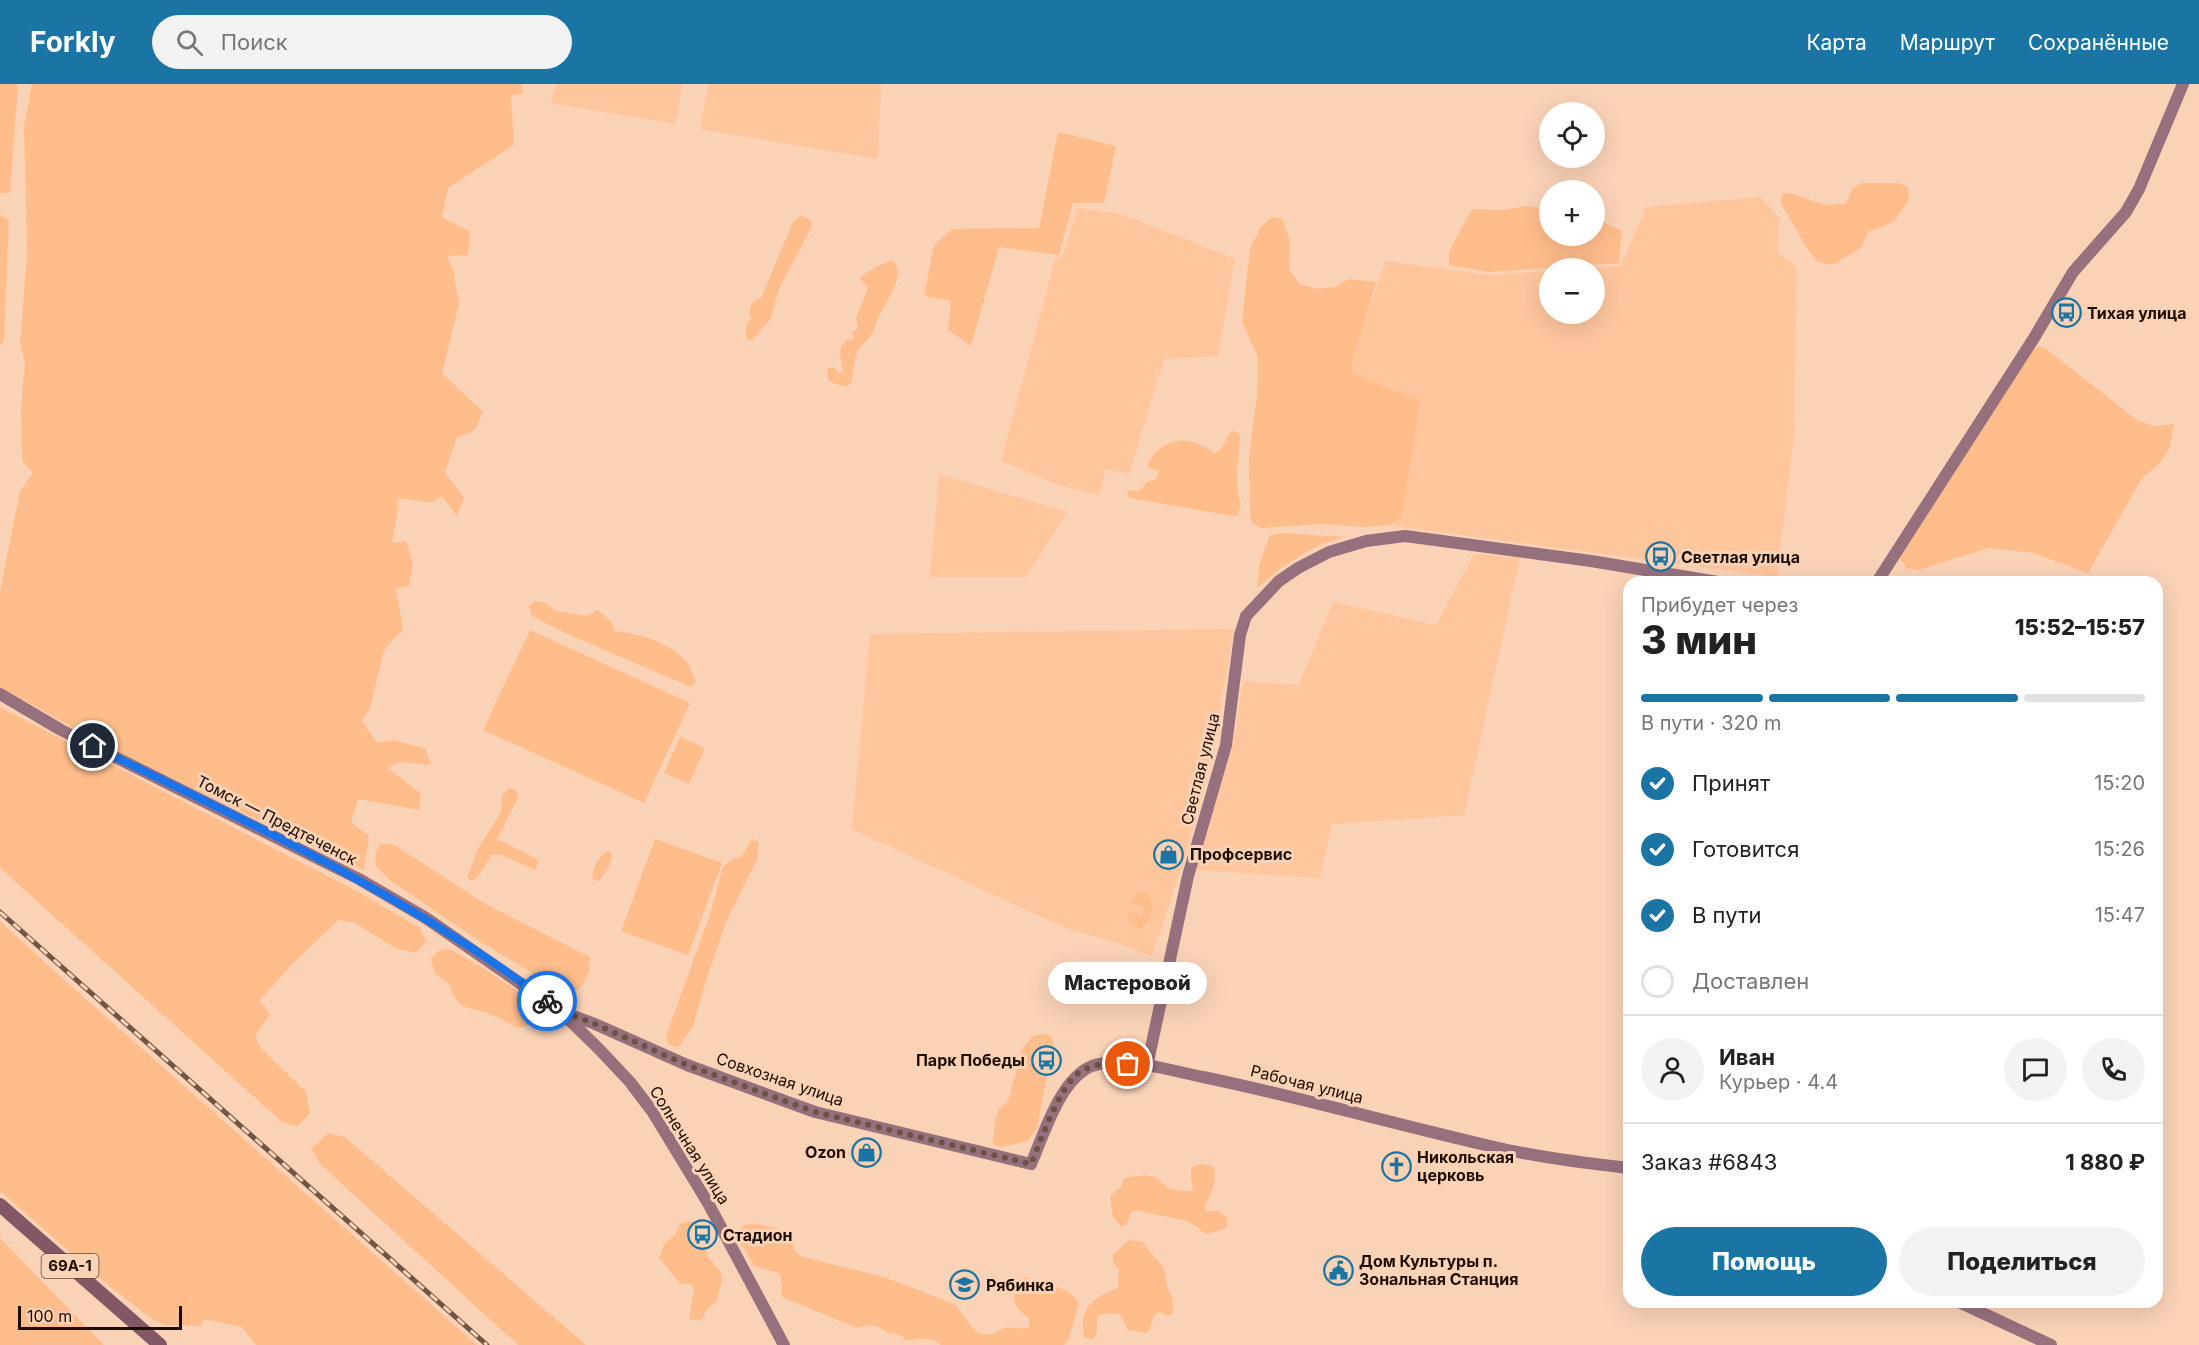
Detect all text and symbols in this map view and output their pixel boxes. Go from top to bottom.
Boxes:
search box [152,15,572,69]
text: Forkly [30,25,116,59]
icon: search [173,26,206,59]
text: Поиск [221,29,288,55]
text: Карта [1806,30,1867,55]
text: Маршрут [1900,30,1995,55]
text: Сохранённые [2028,30,2169,55]
map controls [1539,102,1605,324]
button: locate [1539,102,1605,168]
button: + [1539,180,1605,246]
button: − [1539,258,1605,324]
bus stop icon: Тихая улица [2050,297,2082,329]
place label: Тихая улица [2087,303,2187,323]
bus stop icon: Светлая улица [1644,541,1676,573]
place label: Светлая улица [1681,547,1800,567]
text: Прибудет через [1641,593,1798,617]
text: 15:52–15:57 [2015,614,2145,640]
text: 3 мин [1641,616,1757,663]
street label: Светлая улица [1176,711,1224,827]
text: В пути · 320 m [1641,711,1782,735]
pin [67,720,118,771]
icon: home [76,729,109,762]
icon: check [1641,767,1674,800]
text: Принят [1692,770,1770,796]
street label: Томск — Предтеченск [193,771,361,869]
text: 15:20 [2094,771,2145,795]
icon: check [1641,833,1674,866]
text: Готовится [1692,836,1799,862]
text: 15:26 [2094,837,2145,861]
shop icon: Профсервис [1153,838,1185,870]
place label: Профсервис [1190,844,1292,864]
icon: check [1641,899,1674,932]
text: В пути [1692,902,1761,928]
text: 15:47 [2095,903,2145,927]
callout: Мастеровой [1048,962,1208,1004]
text: Доставлен [1692,968,1809,994]
courier [517,971,577,1031]
text: Мастеровой [1064,971,1191,995]
icon: bike [531,985,564,1018]
pin [1102,1038,1153,1089]
button: person [1641,1038,1704,1101]
button: chat [2004,1038,2067,1101]
button: phone [2082,1038,2145,1101]
bus stop icon: Парк Победы [1030,1044,1062,1076]
text: Иван [1719,1044,1775,1070]
icon: bag [1111,1047,1144,1080]
street label: Совхозная улица [714,1048,846,1110]
place label: Парк Победы [916,1050,1025,1070]
street label: Рабочая улица [1249,1060,1365,1108]
text: Курьер · 4.4 [1719,1070,1838,1094]
street label: Солнечная улица [645,1082,735,1208]
shop icon: Ozon [851,1136,883,1168]
place label: Ozon [805,1142,846,1162]
place label: Никольская церковь [1417,1147,1514,1185]
text: Заказ #6843 [1641,1149,1777,1175]
text: 1 880 ₽ [2065,1149,2145,1175]
church icon: Никольская церковь [1380,1150,1412,1182]
bus stop icon: Стадион [686,1219,718,1251]
place label: Стадион [723,1225,793,1245]
button: Помощь [1641,1227,1887,1296]
button: Поделиться [1899,1227,2145,1296]
place label: Дом Культуры п. Зональная Станция [1359,1251,1519,1289]
road number: 69А-1 [42,1254,98,1278]
public building icon: Дом Культуры п. Зональная Станция [1322,1254,1354,1286]
school or university icon: Рябинка [949,1269,981,1301]
place label: Рябинка [986,1275,1054,1295]
scale bar [18,1303,182,1330]
text: 100 m [27,1306,72,1326]

